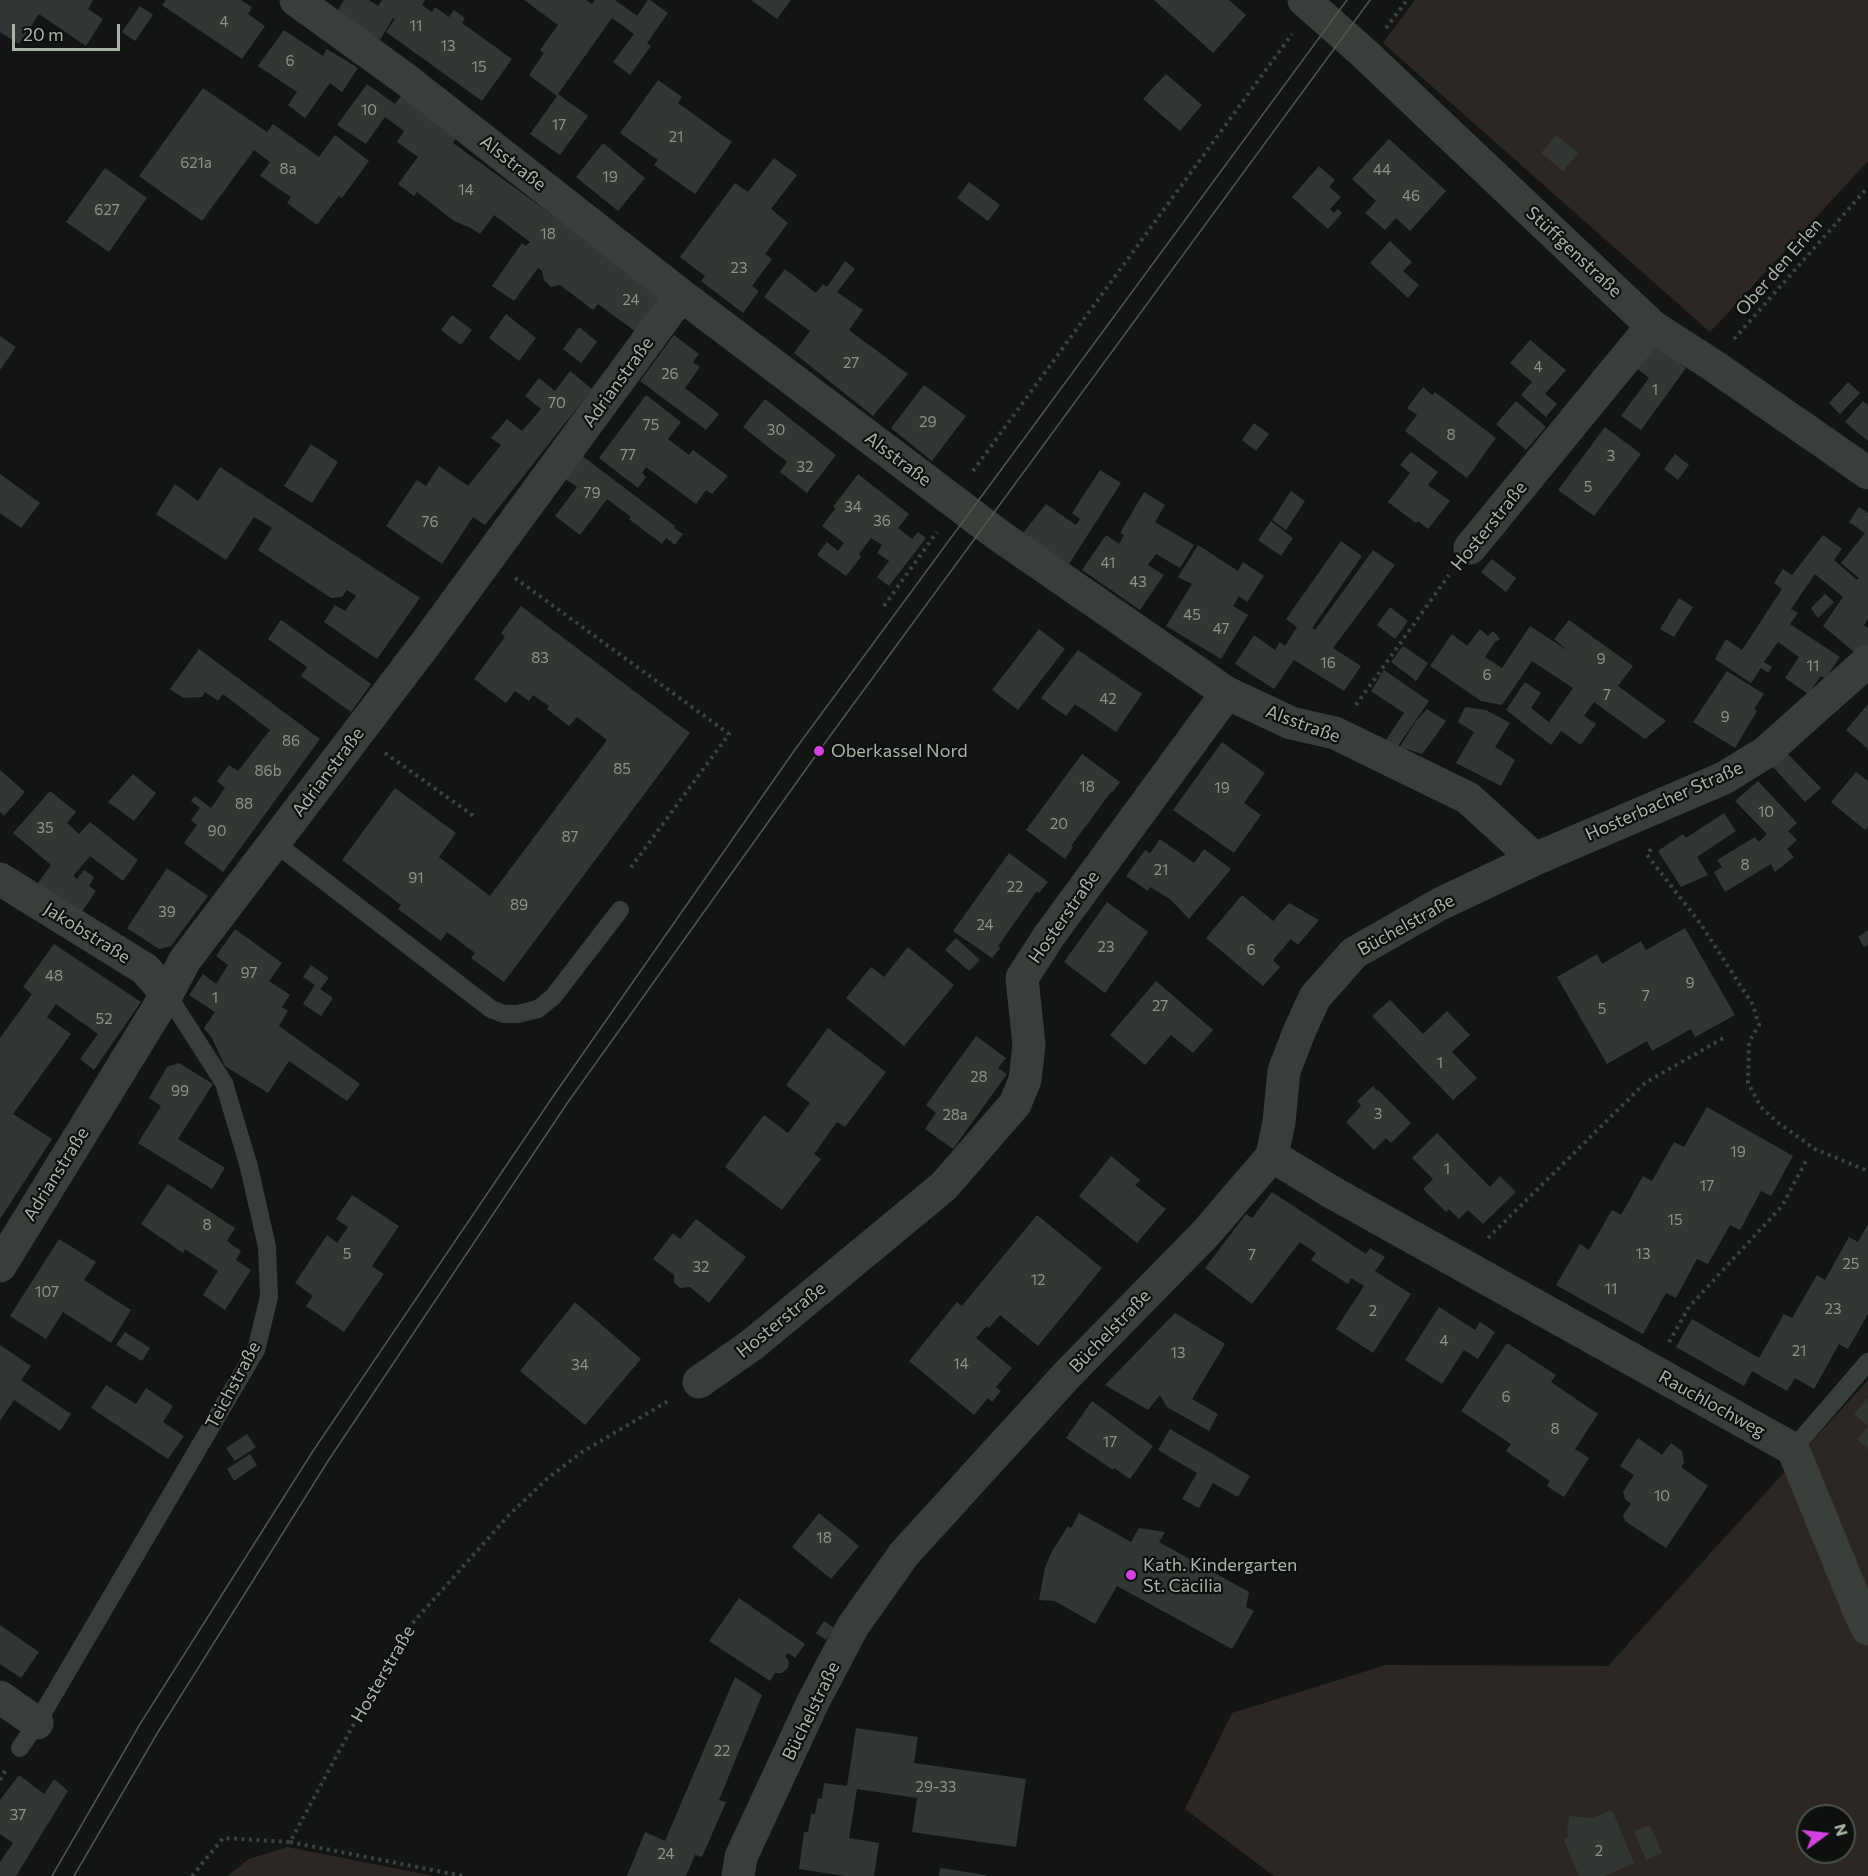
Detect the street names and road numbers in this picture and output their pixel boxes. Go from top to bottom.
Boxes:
street label: Alsstraße [476,131,550,195]
street label: Stüffgenstraße [1522,202,1626,302]
street label: Ober den Erlen [1731,214,1827,320]
street label: Adrianstraße [578,333,658,431]
street label: Alsstraße [861,427,935,491]
street label: Hosterstraße [1447,477,1531,575]
street label: Alsstraße [1263,701,1343,747]
street label: Adrianstraße [287,723,369,821]
street label: Hosterbacher Straße [1582,757,1746,845]
street label: Hosterstraße [1024,866,1104,968]
street label: Büchelstraße [1354,890,1458,960]
street label: Jakobstraße [40,898,134,968]
street label: Adrianstraße [19,1123,93,1225]
street label: Hosterstraße [732,1278,830,1362]
street label: Büchelstraße [1065,1285,1155,1377]
street label: Teichstraße [201,1338,265,1432]
street label: Rauchlochweg [1655,1366,1769,1442]
street label: Hosterstraße [347,1622,419,1726]
street label: Büchelstraße [778,1658,844,1764]

